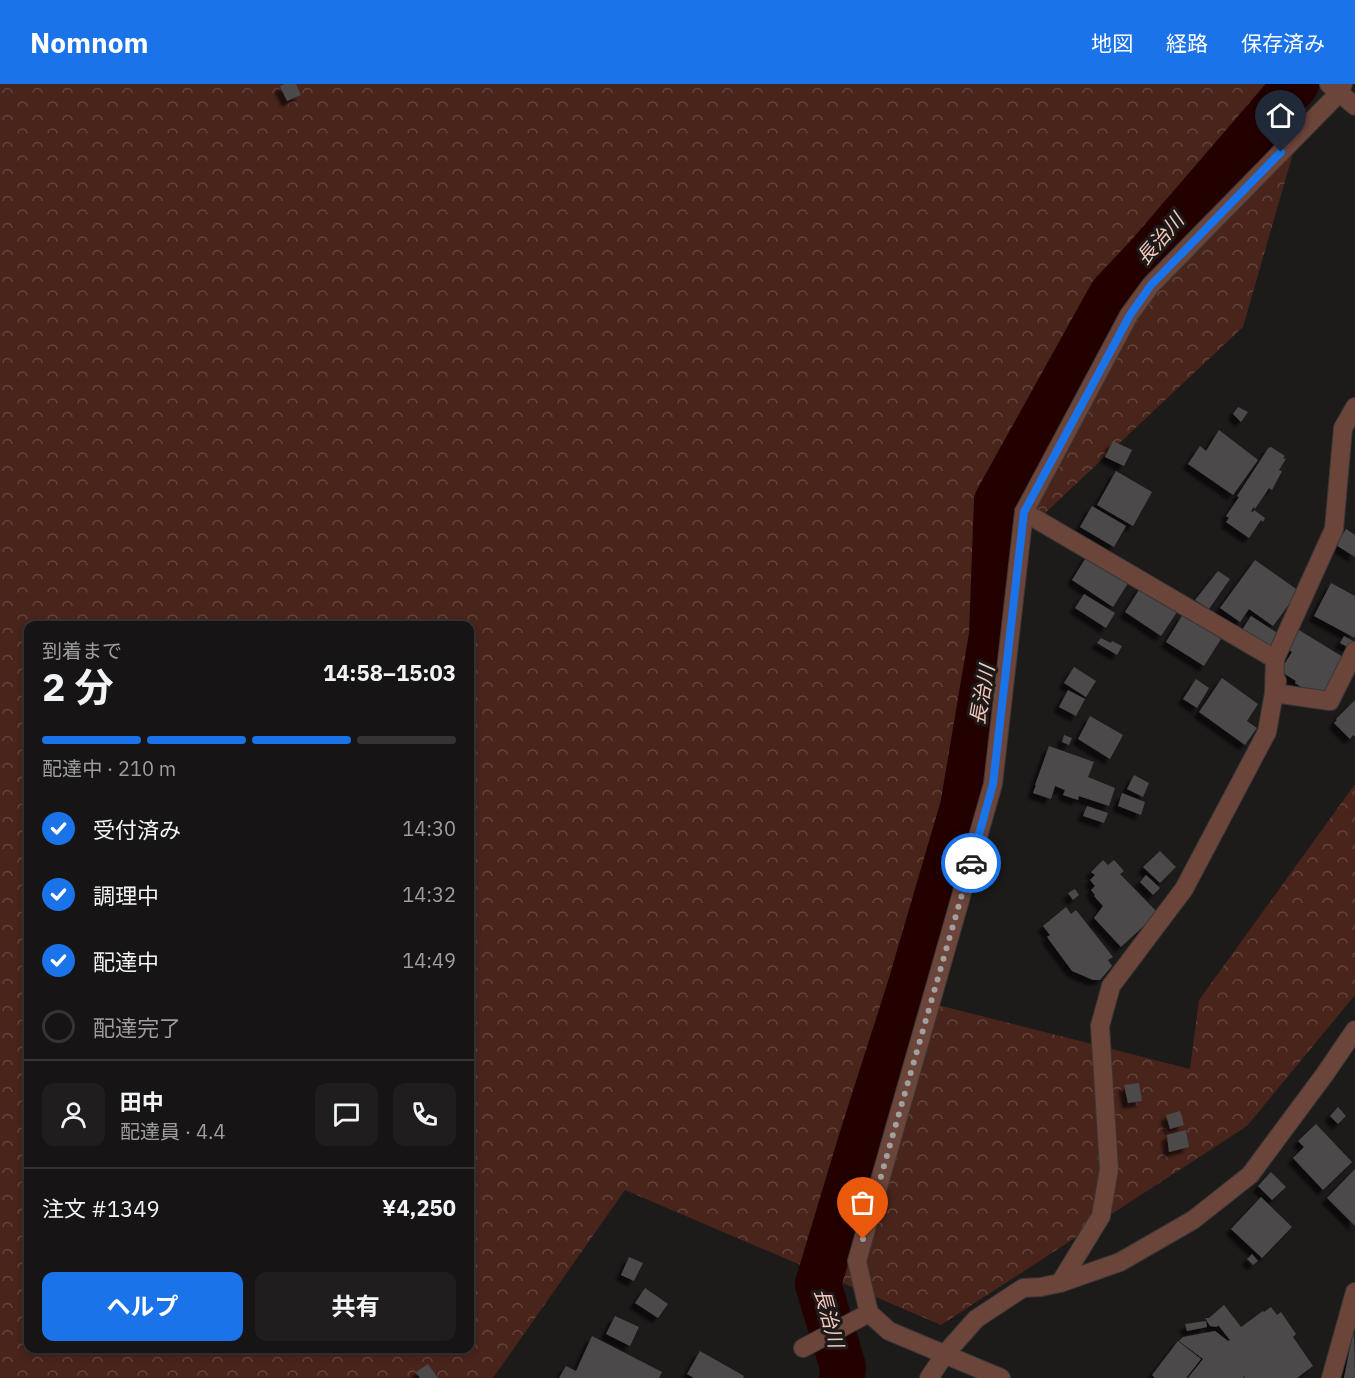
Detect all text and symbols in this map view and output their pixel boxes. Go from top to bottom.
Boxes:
text: Nomnom [30,24,149,61]
text: 地図 [1091,29,1133,57]
text: 経路 [1166,29,1208,57]
text: 保存済み [1241,29,1325,57]
pin [1255,90,1306,152]
icon: home [1264,99,1297,132]
water label: 長治川 [1130,206,1191,270]
text: 到着まで [42,637,122,664]
text: 14:58–15:03 [323,658,456,687]
text: 2 分 [42,661,114,712]
water label: 長治川 [963,661,1000,727]
text: 配達中 · 210 m [42,755,176,782]
icon: check [42,812,75,845]
text: 受付済み [93,815,181,844]
text: 14:30 [402,815,456,842]
courier [941,833,1001,893]
icon: car [955,847,988,880]
icon: check [42,878,75,911]
text: 調理中 [93,881,159,910]
text: 14:32 [402,881,456,908]
icon: check [42,944,75,977]
text: 配達中 [93,947,159,976]
text: 14:49 [402,947,456,974]
text: 配達完了 [93,1013,181,1042]
button: person [42,1083,105,1146]
button: chat [315,1083,378,1146]
button: phone [393,1083,456,1146]
text: 田中 [120,1087,164,1116]
text: 配達員 · 4.4 [120,1118,225,1145]
pin [837,1177,888,1239]
icon: bag [846,1186,879,1219]
text: ¥4,250 [382,1193,456,1222]
text: 注文 #1349 [42,1194,160,1223]
button: ヘルプ [42,1272,243,1341]
button: 共有 [255,1272,456,1341]
water label: 長治川 [809,1285,851,1352]

